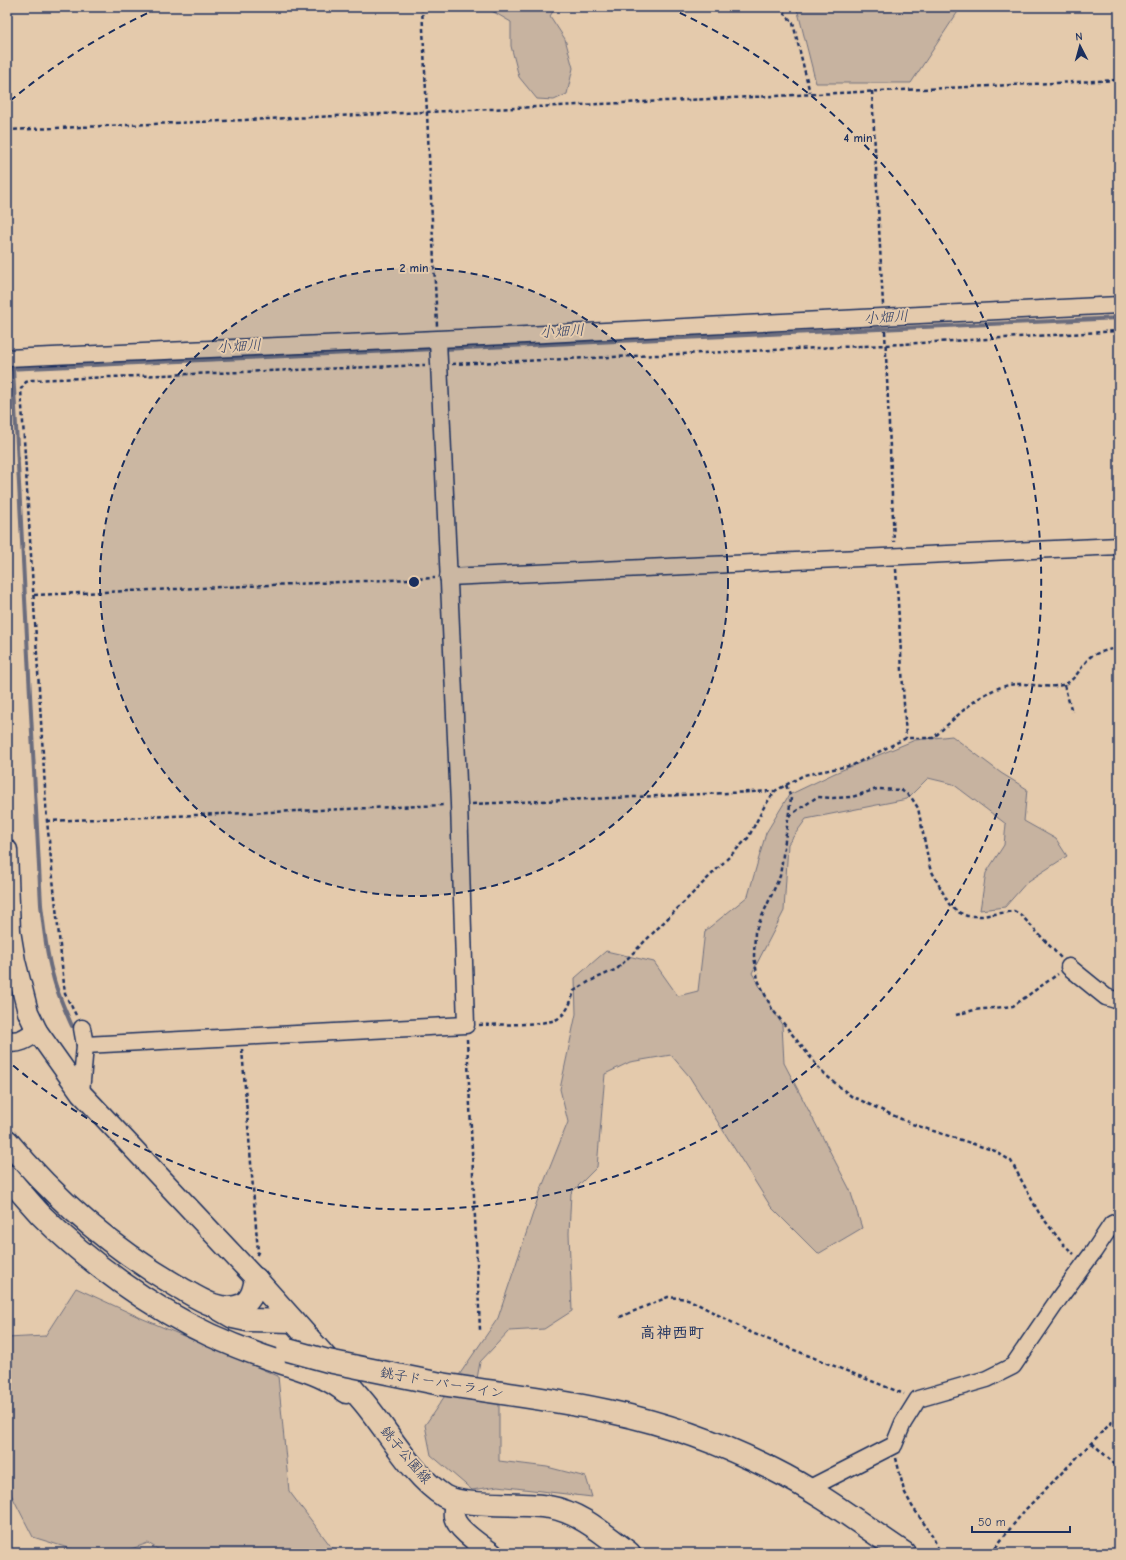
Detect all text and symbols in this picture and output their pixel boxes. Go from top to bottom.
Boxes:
north arrow [1060,26,1100,66]
text: N [1075,30,1083,43]
text: 4 min [844,131,872,145]
text: 2 min [399,261,429,275]
water label: 小畑川 [863,307,909,327]
water label: 小畑川 [539,321,585,341]
water label: 小畑川 [216,336,262,356]
centre of rings [407,575,421,589]
district label: 高神西町 [640,1324,704,1342]
street label: 銚子ドーバーライン [379,1364,505,1402]
street label: 銚子公園線 [377,1423,435,1487]
scale bar [972,1508,1070,1534]
text: 50 m [978,1515,1006,1529]

